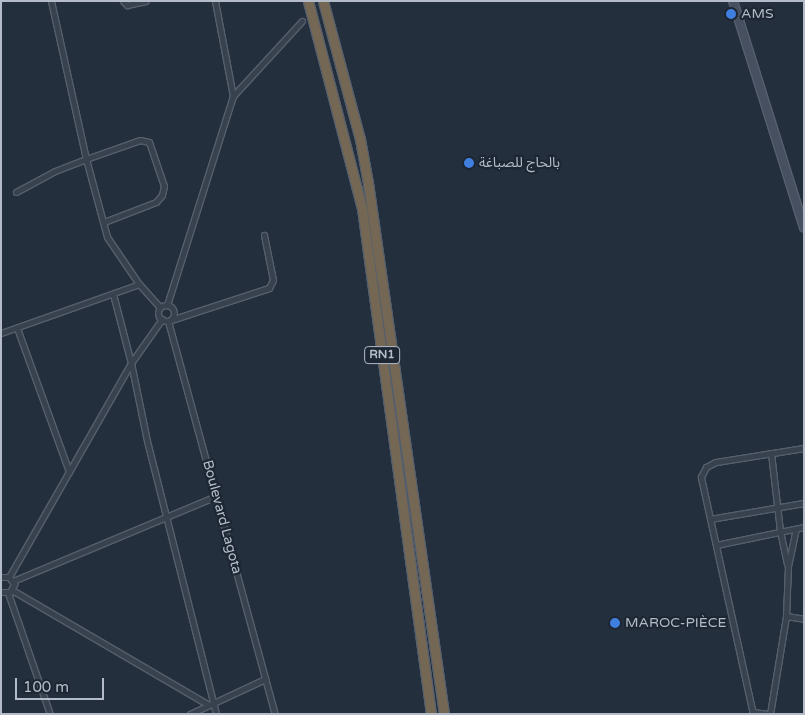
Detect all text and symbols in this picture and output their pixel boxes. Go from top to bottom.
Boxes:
place label: AMS [741,6,774,22]
marker: AMS [725,8,737,20]
place label: بالحاج للصباغة [479,155,560,171]
marker: بالحاج للصباغة [463,157,475,169]
road number: RN1 [363,346,401,364]
street label: Boulevard Lagota [199,458,245,576]
place label: MAROC-PIÈCE [625,615,726,631]
marker: MAROC-PIÈCE [609,617,621,629]
scale bar [18,668,106,700]
text: 100 m [23,678,69,696]

